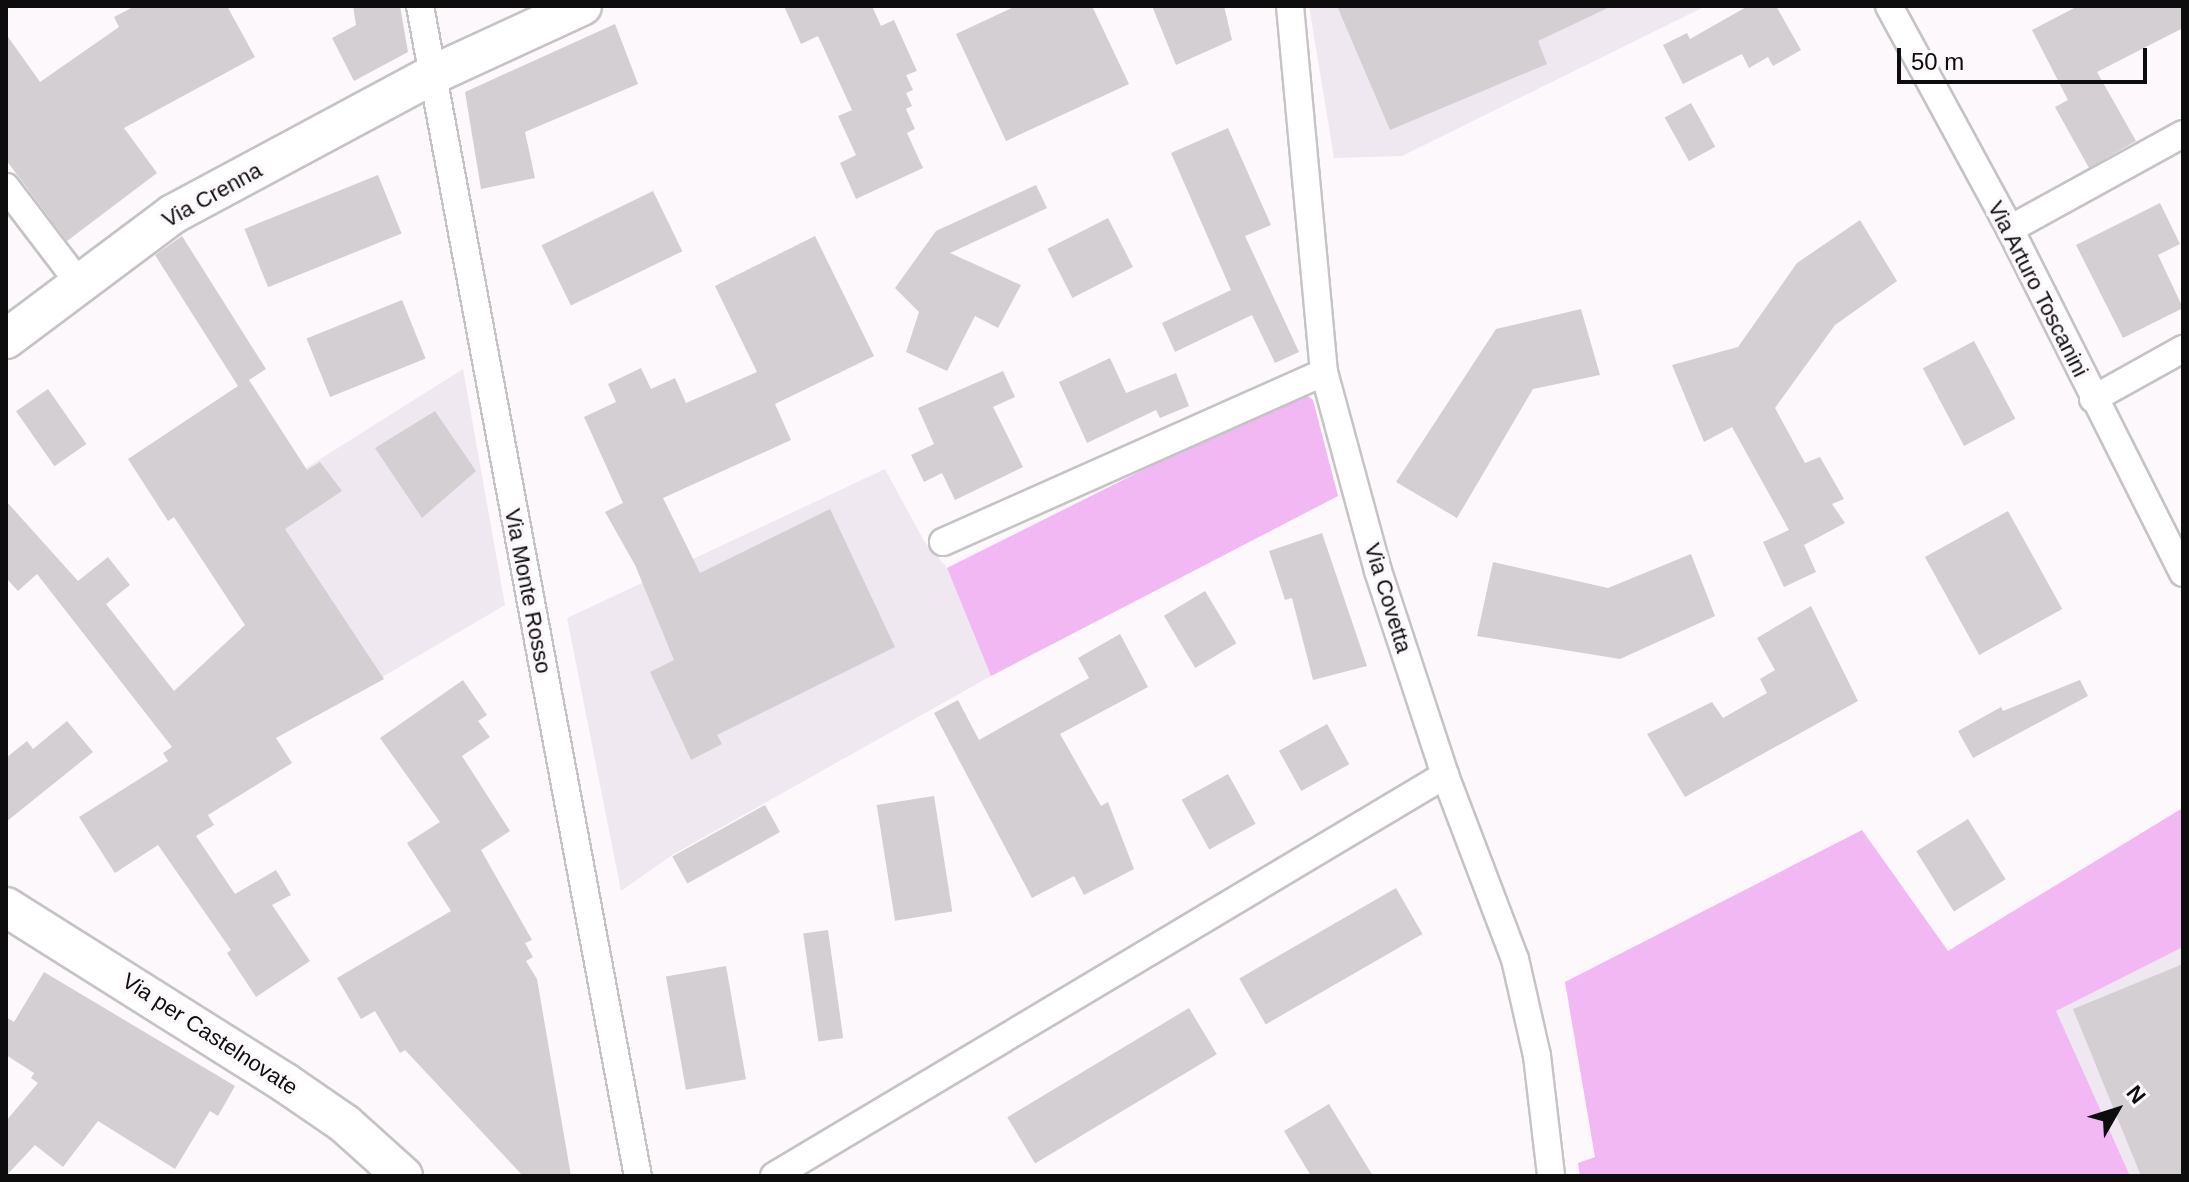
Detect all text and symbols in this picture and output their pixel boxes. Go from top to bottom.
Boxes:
scale bar [1901,32,2151,82]
text: 50 m [1911,48,1964,75]
street label: Via Crenna [158,157,266,233]
street label: Via Arturo Toscanini [1982,196,2094,382]
street label: Via Monte Rosso [499,506,557,676]
street label: Via Covetta [1359,540,1417,656]
street label: Via per Castelnovate [117,967,303,1101]
north arrow [2077,1070,2157,1150]
text: N [2121,1081,2151,1109]

